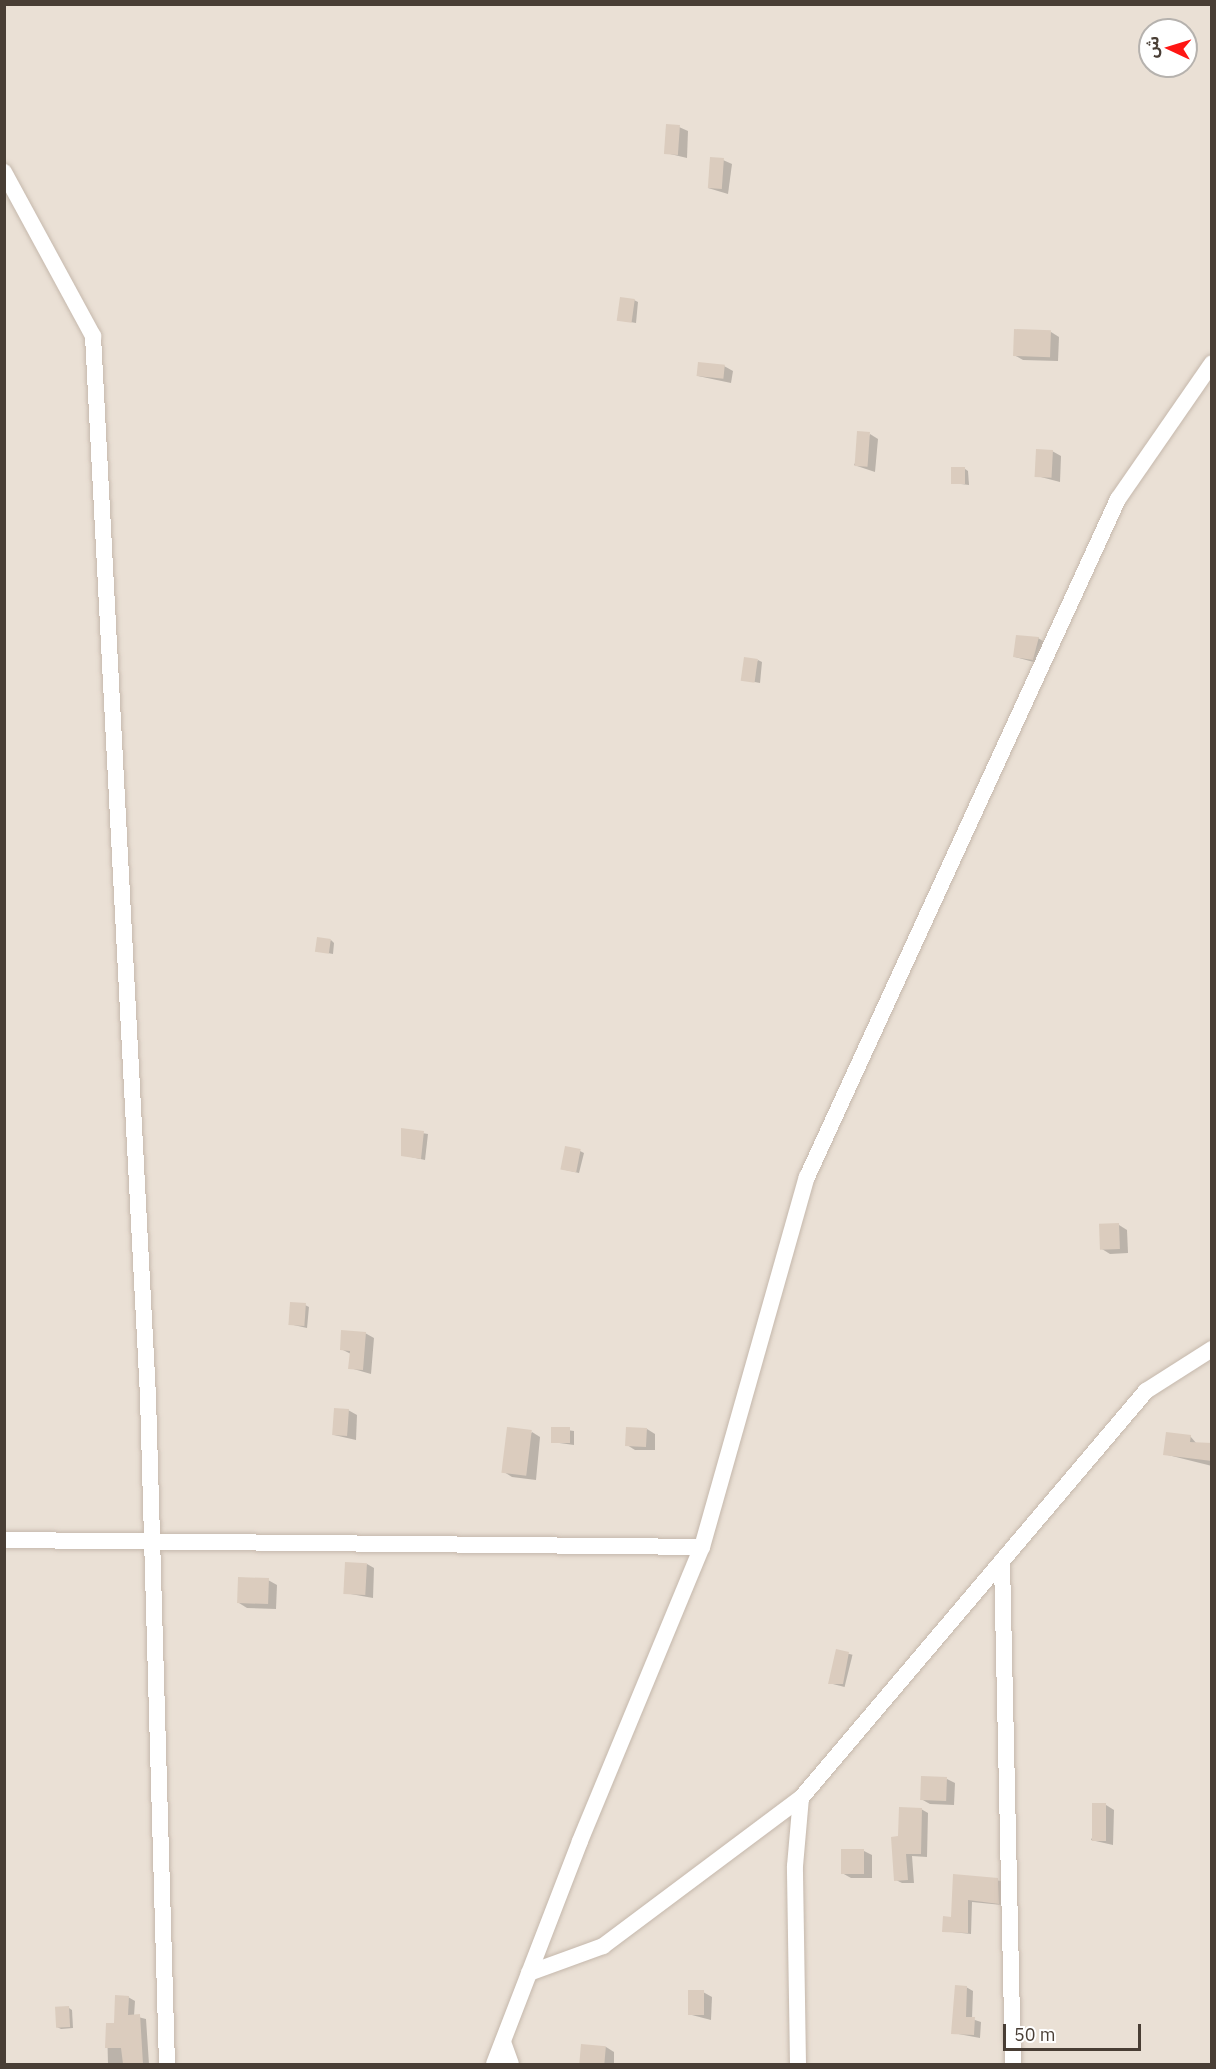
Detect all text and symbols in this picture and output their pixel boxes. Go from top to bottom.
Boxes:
north arrow [1138,18,1198,78]
text: ش [1141,35,1163,59]
scale bar [1006,2012,1144,2050]
text: 50 m [1014,2023,1056,2046]

